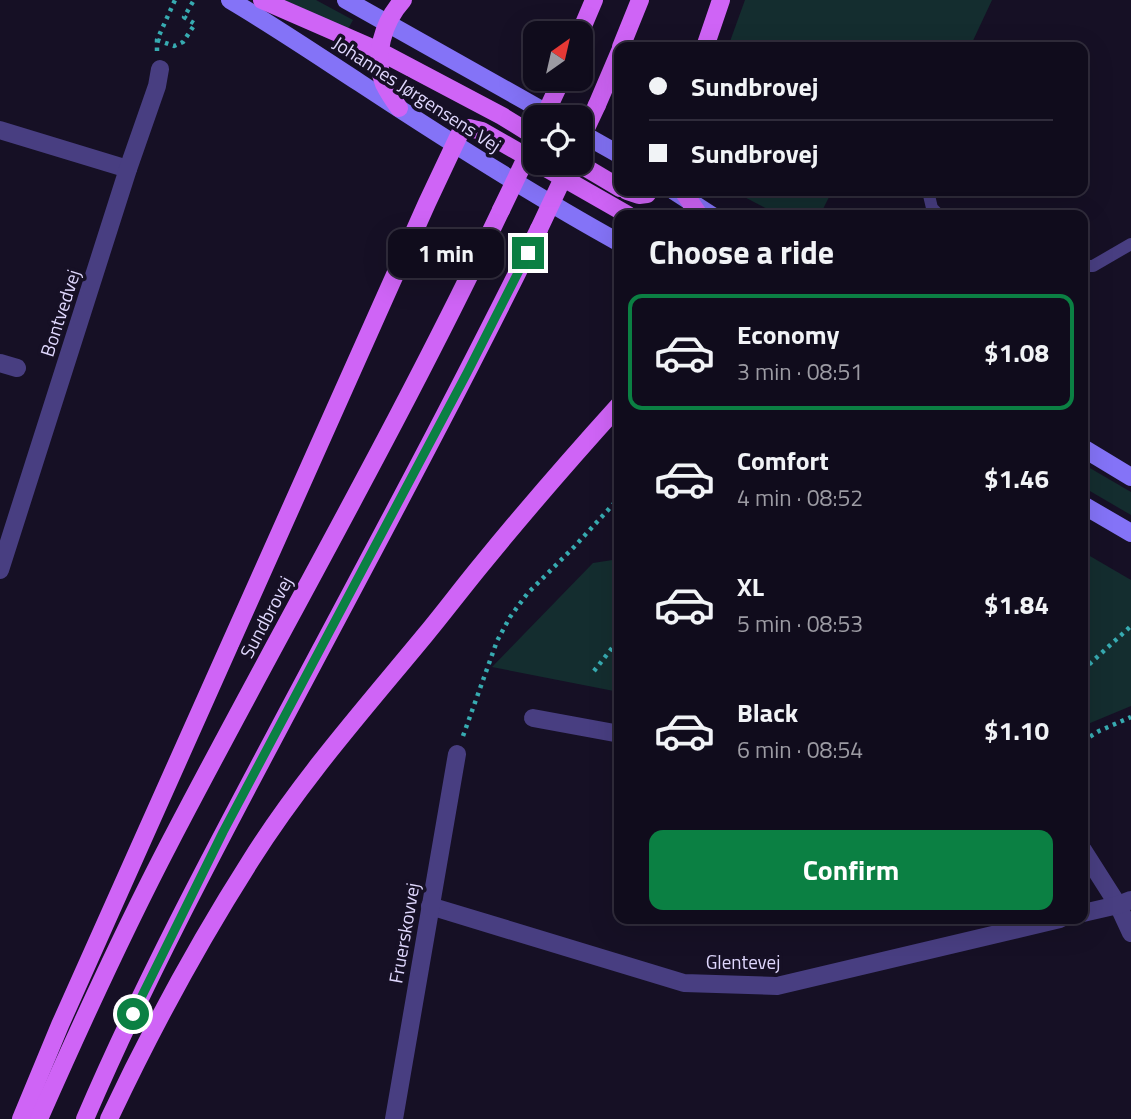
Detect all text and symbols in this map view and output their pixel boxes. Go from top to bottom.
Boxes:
north arrow [523,21,593,91]
map controls [523,21,593,175]
street label: Johannes Jørgensens Vej [327,28,507,159]
text: Sundbrovej [691,67,818,106]
button: locate [523,105,593,175]
text: Sundbrovej [691,134,818,173]
text: Choose a ride [649,228,834,276]
callout: 1 min [388,229,504,278]
text: 1 min [418,236,474,271]
route end [512,237,544,269]
street label: Bontvedvej [32,266,87,360]
text: Economy [737,315,839,354]
icon: car [653,321,716,384]
text: $1.08 [984,333,1049,372]
text: 3 min · 08:51 [737,354,863,389]
text: Comfort [737,441,829,480]
icon: car [653,447,716,510]
text: $1.46 [984,459,1049,498]
text: 4 min · 08:52 [737,480,863,515]
text: XL [737,567,764,606]
street label: Sundbrovej [232,570,299,663]
icon: car [653,573,716,636]
text: $1.84 [984,585,1049,624]
text: 5 min · 08:53 [737,606,863,641]
text: Black [737,693,798,732]
icon: car [653,699,716,762]
text: $1.10 [984,711,1049,750]
text: 6 min · 08:54 [737,732,863,767]
button: Confirm [649,830,1053,910]
street label: Fruerskovvej [380,880,427,986]
street label: Glentevej [706,947,780,976]
route start [117,998,149,1030]

